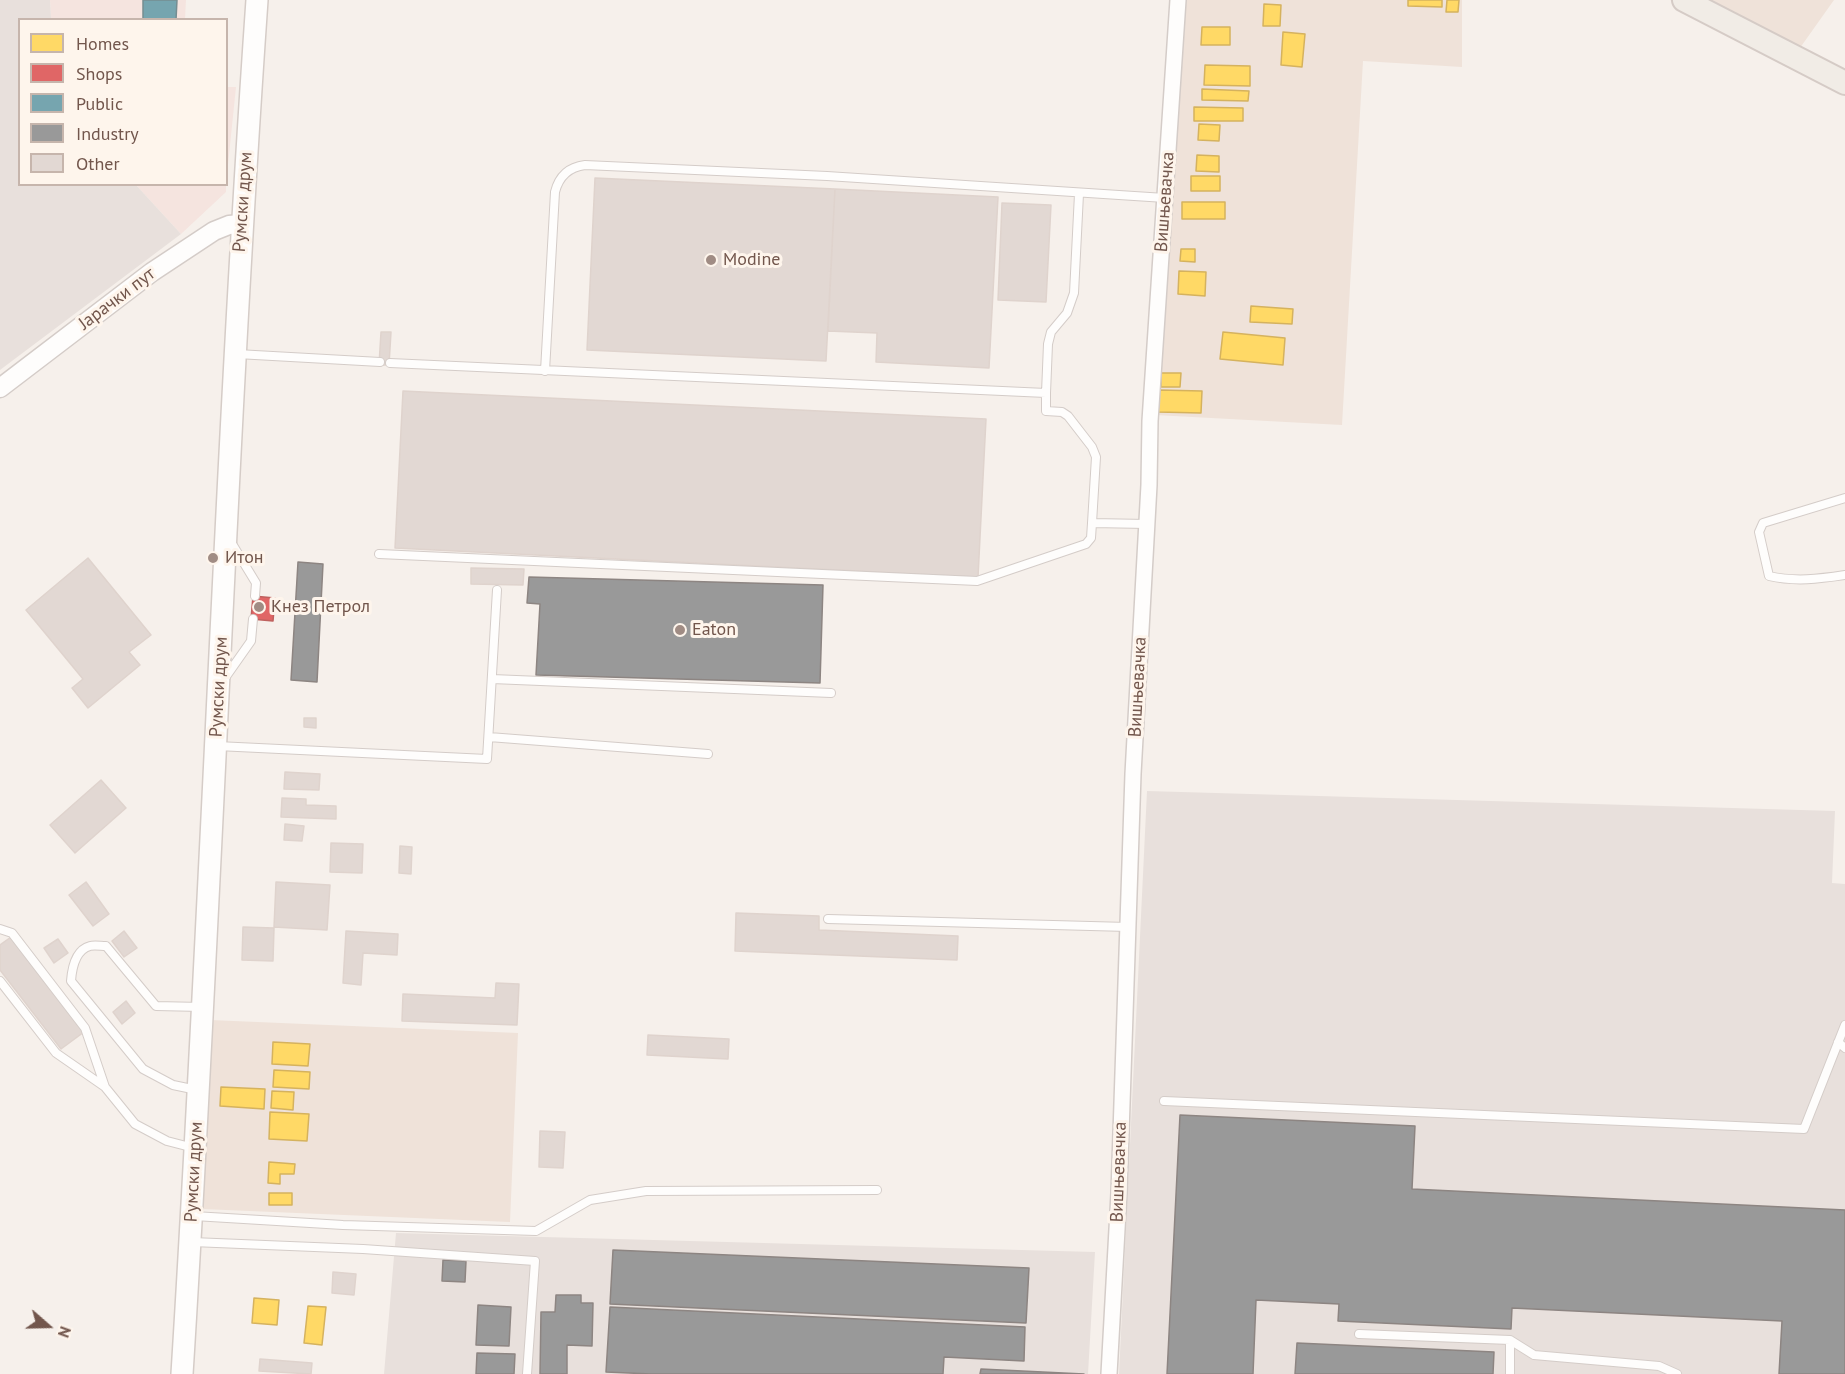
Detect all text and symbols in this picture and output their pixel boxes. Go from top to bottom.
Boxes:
legend [18,18,228,186]
text: Homes [76,32,129,55]
text: Shops [76,62,122,85]
text: Public [76,92,123,115]
text: Industry [76,122,139,145]
street label: Румски друм [229,151,257,253]
street label: Вишњевачка [1151,151,1179,253]
text: Other [76,152,120,175]
place label: Modine [723,249,780,271]
marker: Modine [704,253,718,267]
street label: Јарачки пут [75,263,159,335]
place label: Итон [225,547,264,569]
marker: Итон [206,551,220,565]
place label: Кнез Петрол [271,596,370,618]
marker: Кнез Петрол [252,600,266,614]
place label: Eaton [692,619,736,641]
marker: Eaton [673,623,687,637]
street label: Румски друм [206,636,232,738]
street label: Вишњевачка [1125,636,1151,738]
street label: Румски друм [181,1121,207,1223]
street label: Вишњевачка [1106,1121,1132,1223]
north arrow [18,1296,78,1356]
text: N [54,1324,76,1341]

